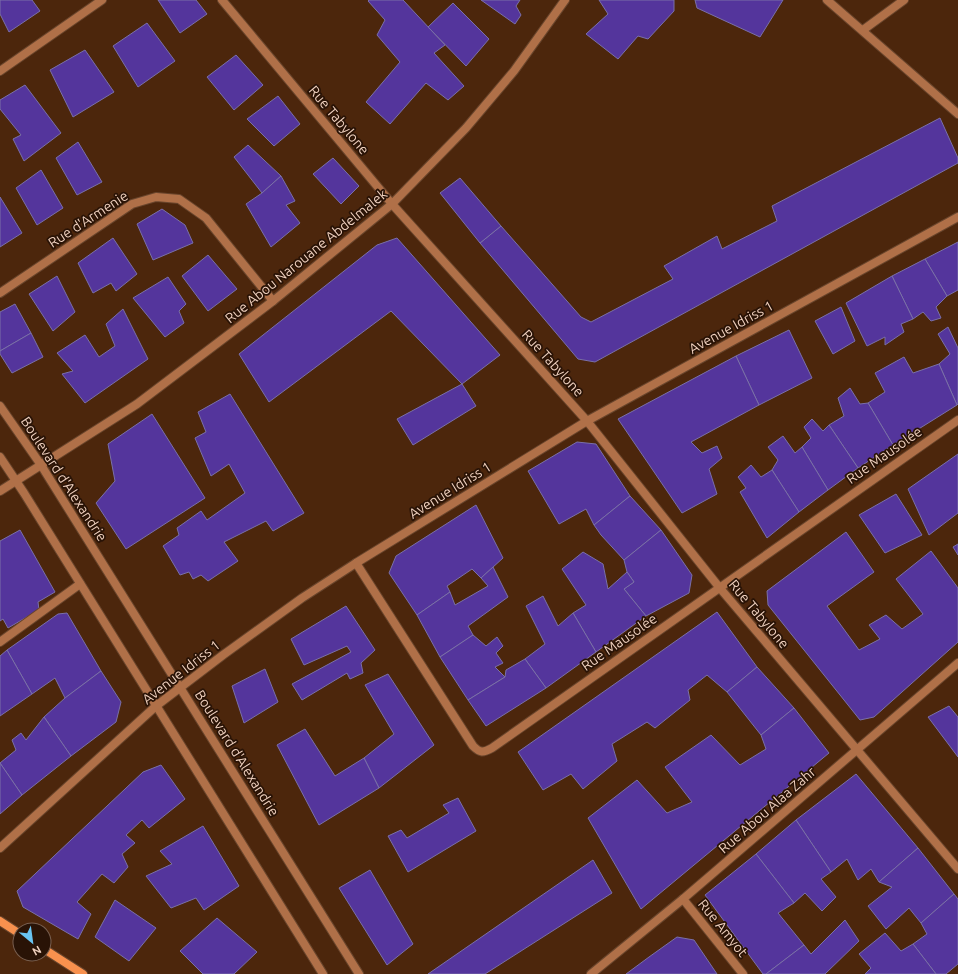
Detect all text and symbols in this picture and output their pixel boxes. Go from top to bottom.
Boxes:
street label: Rue Tabylone [306,82,372,158]
street label: Rue Abou Narouane Abdelmalek [222,186,390,326]
street label: Rue d'Armenie [45,187,131,251]
street label: Avenue Idriss 1 [686,297,776,357]
street label: Rue Tabylone [519,326,587,400]
street label: Boulevard d'Alexandrie [18,414,110,544]
street label: Rue Mausolée [843,423,925,487]
street label: Avenue Idriss 1 [406,458,494,522]
street label: Rue Tabylone [726,576,792,652]
street label: Rue Mausolée [578,610,660,674]
street label: Avenue Idriss 1 [139,637,223,707]
street label: Boulevard d'Alexandrie [192,687,282,819]
street label: Rue Abou Alaa Zahr [715,763,819,856]
street label: Rue Amyot [695,896,751,960]
north arrow [12,922,52,962]
text: N [30,944,43,958]

